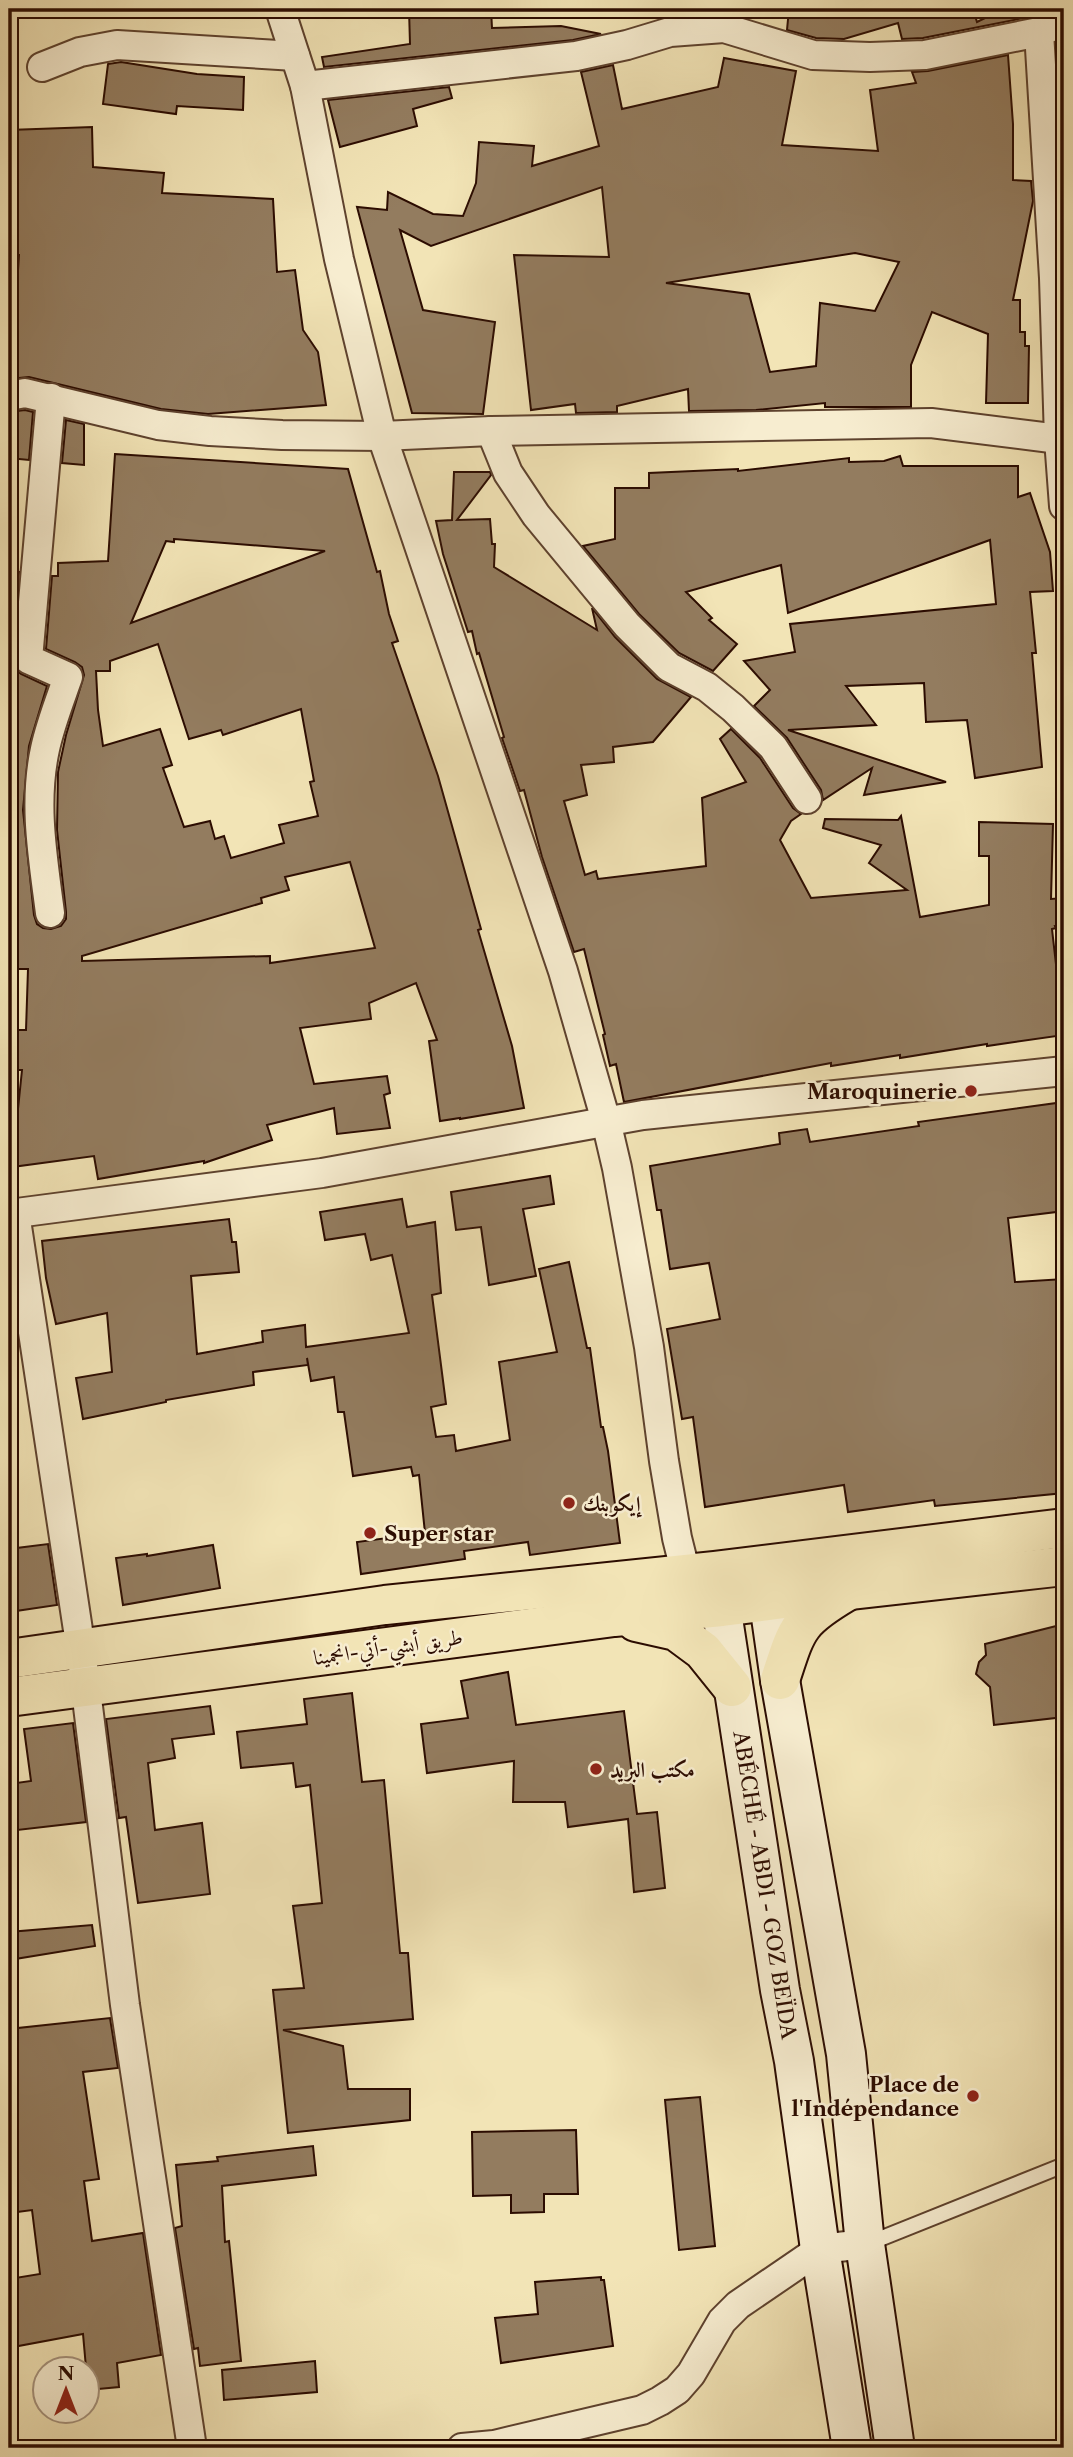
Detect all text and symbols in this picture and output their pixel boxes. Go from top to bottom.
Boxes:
place label: Maroquinerie [807,1079,957,1104]
marker: Maroquinerie [963,1083,979,1099]
place label: إيكوبنك [583,1491,642,1518]
marker: إيكوبنك [561,1495,577,1511]
place label: Super star [384,1521,494,1546]
marker: Super star [362,1525,378,1541]
street label: طريق أبشي-أتي-انجمينا [311,1622,465,1678]
street label: ABÉCHÉ - ABDI - GOZ BEÏDA [728,1728,802,2041]
place label: مكتب البريد [610,1757,695,1784]
marker: مكتب البريد [588,1761,604,1777]
place label: Place de l'Indépendance [792,2072,959,2121]
marker: Place de l'Indépendance [965,2088,981,2104]
north arrow [32,2356,102,2426]
text: N [58,2362,74,2385]

